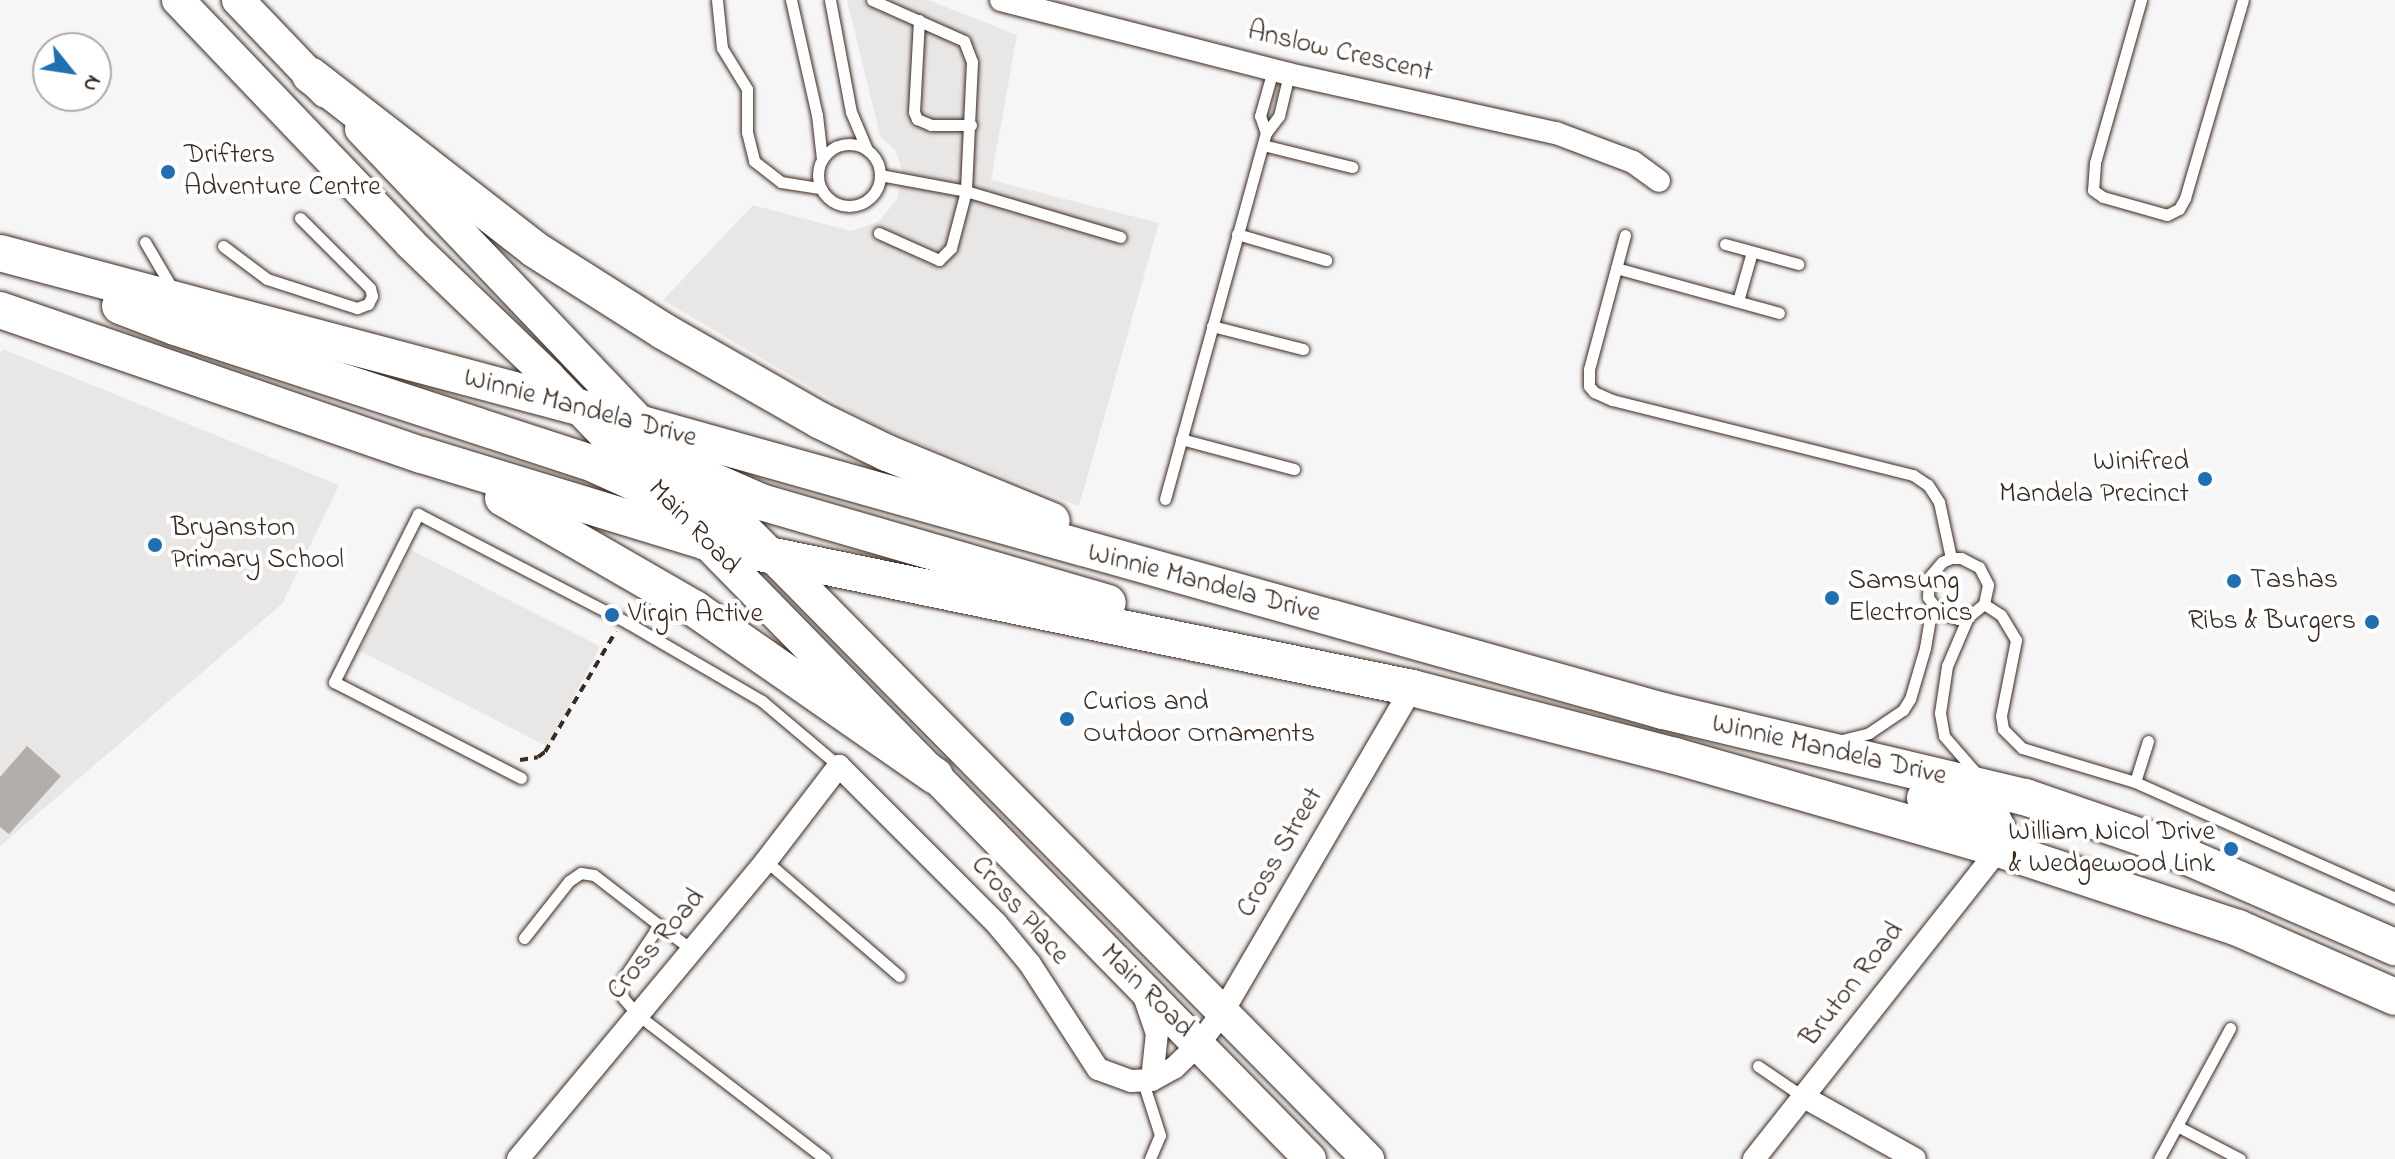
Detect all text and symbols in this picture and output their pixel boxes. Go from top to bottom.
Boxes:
street label: Anslow Crescent [1244,15,1436,91]
north arrow [32,32,112,112]
text: N [73,69,109,97]
place label: Drifters Adventure Centre [184,139,381,205]
marker: Drifters Adventure Centre [159,163,177,181]
street label: Winnie Mandela Drive [460,362,700,456]
place label: Winifred Mandela Precinct [1999,446,2189,512]
marker: Winifred Mandela Precinct [2196,470,2214,488]
street label: Main Road [640,474,746,582]
place label: Bryanston Primary School [171,512,344,578]
marker: Bryanston Primary School [146,536,164,554]
street label: Winnie Mandela Drive [1084,537,1324,631]
place label: Tashas [2250,564,2338,598]
place label: Samsung Electronics [1848,565,1973,631]
marker: Tashas [2225,572,2243,590]
marker: Samsung Electronics [1823,589,1841,607]
place label: Virgin Active [628,598,763,632]
place label: Ribs & Burgers [2188,605,2356,639]
marker: Virgin Active [603,606,621,624]
marker: Ribs & Burgers [2363,613,2381,631]
place label: Curios and Outdoor Ornaments [1083,686,1315,752]
street label: Winnie Mandela Drive [1708,708,1950,794]
marker: Curios and Outdoor Ornaments [1058,710,1076,728]
street label: Cross Street [1230,782,1332,924]
place label: William Nicol Drive & Wedgewood Link [2008,816,2215,882]
marker: William Nicol Drive & Wedgewood Link [2222,840,2240,858]
street label: Cross Place [963,850,1075,972]
street label: Cross Road [601,882,713,1008]
street label: Bruton Road [1794,916,1912,1054]
street label: Main Road [1092,938,1200,1046]

